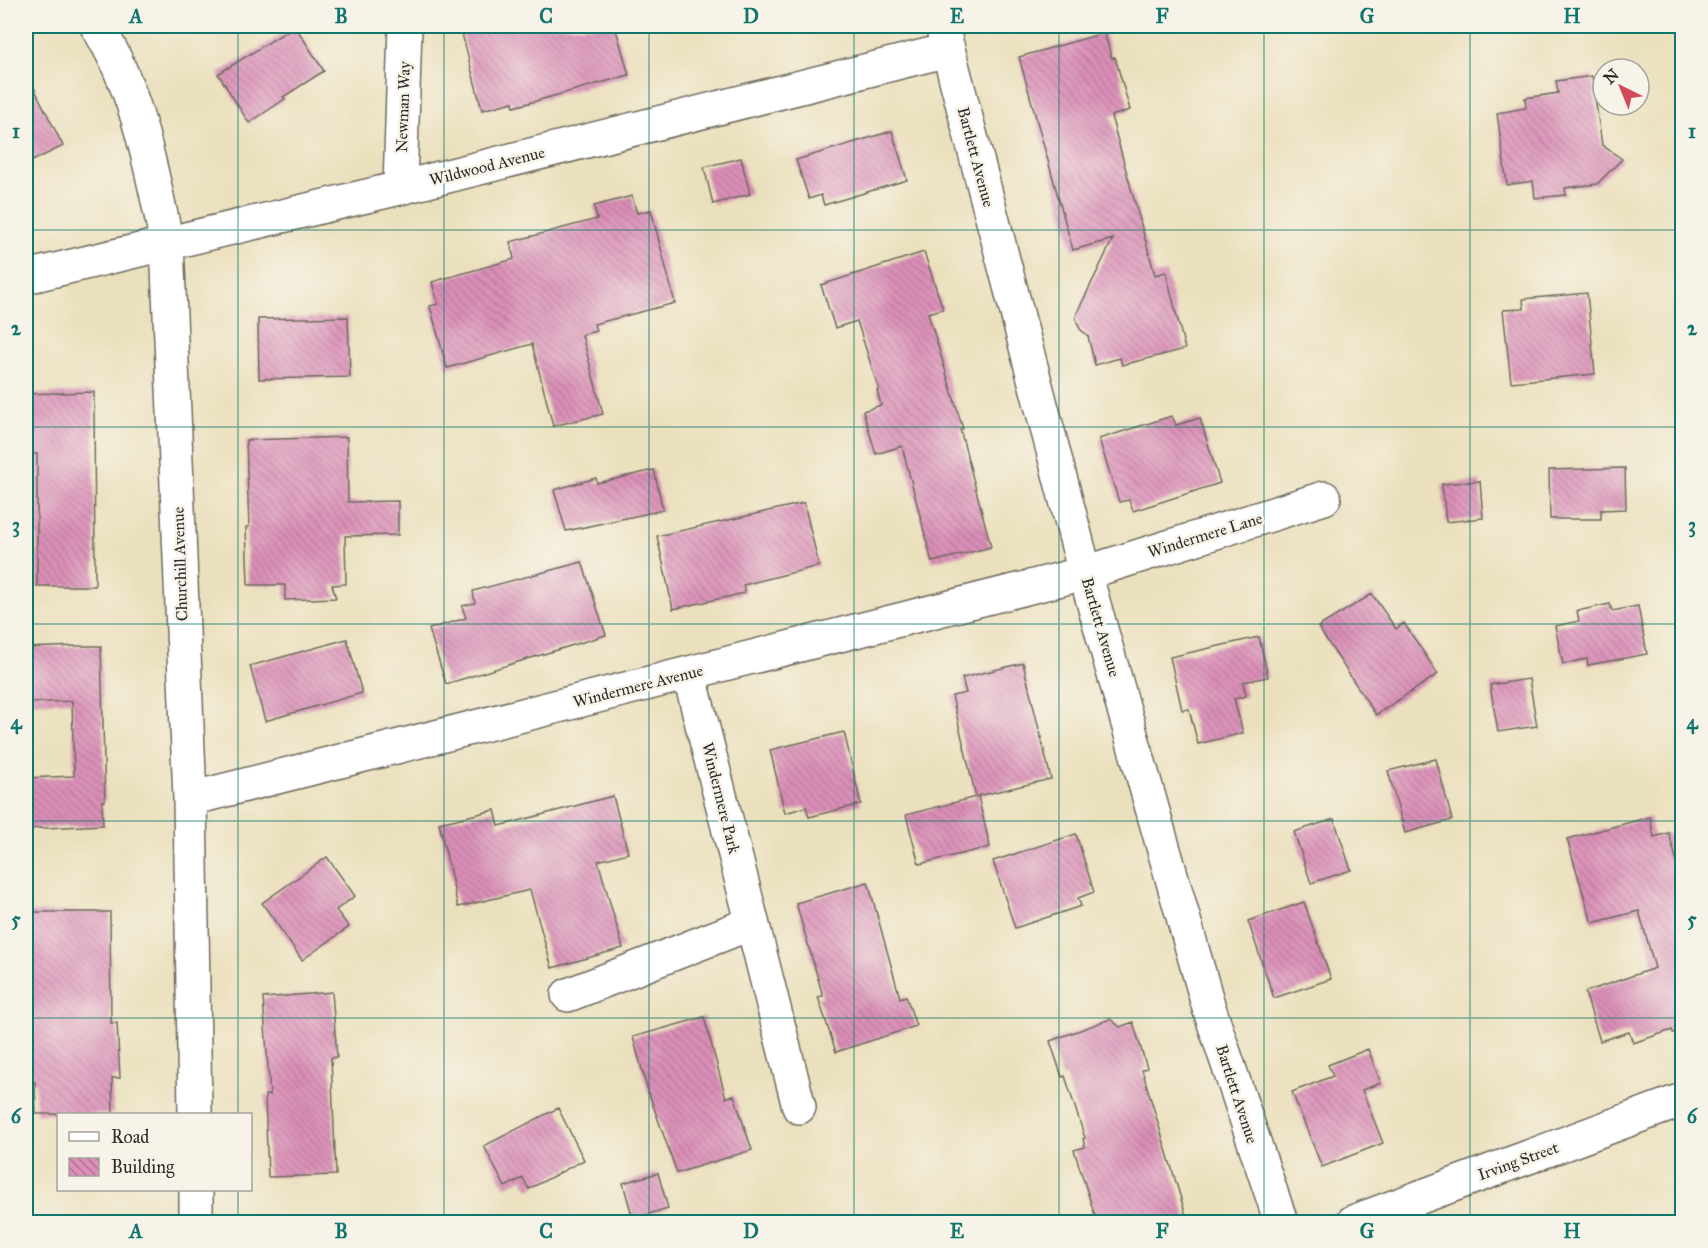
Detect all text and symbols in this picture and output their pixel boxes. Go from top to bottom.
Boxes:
text: A [127,4,143,28]
text: B [334,4,348,28]
text: C [539,4,553,28]
text: D [743,4,759,28]
text: E [950,4,965,28]
text: F [1155,4,1169,28]
text: G [1360,4,1375,28]
text: H [1563,4,1581,28]
north arrow [1591,57,1651,117]
street label: Newman Way [392,61,414,153]
text: N [1600,65,1623,88]
street label: Bartlett Avenue [954,105,999,209]
text: 1 [12,119,20,143]
text: 1 [1688,119,1696,143]
street label: Wildwood Avenue [427,142,547,190]
text: 2 [11,316,22,340]
text: 2 [1687,316,1698,340]
street label: Churchill Avenue [168,506,191,621]
street label: Windermere Lane [1145,508,1265,561]
text: 3 [12,513,20,538]
text: 3 [1688,513,1696,538]
street label: Bartlett Avenue [1078,575,1124,679]
street label: Windermere Avenue [571,661,705,711]
text: 4 [10,710,22,735]
text: 4 [1686,710,1698,735]
street label: Windermere Park [698,740,744,856]
text: 5 [11,907,21,931]
text: 5 [1687,907,1697,931]
street label: Bartlett Avenue [1212,1042,1262,1146]
text: 6 [11,1104,23,1128]
text: 6 [1687,1104,1699,1128]
legend [57,1113,252,1191]
text: Road [111,1126,149,1148]
street label: Irving Street [1475,1138,1562,1185]
text: Building [111,1156,175,1179]
text: A [127,1219,143,1243]
text: B [334,1219,348,1243]
text: C [539,1219,553,1243]
text: D [743,1219,759,1243]
text: E [950,1219,965,1243]
text: F [1155,1219,1169,1243]
text: G [1360,1219,1375,1243]
text: H [1563,1219,1581,1243]

